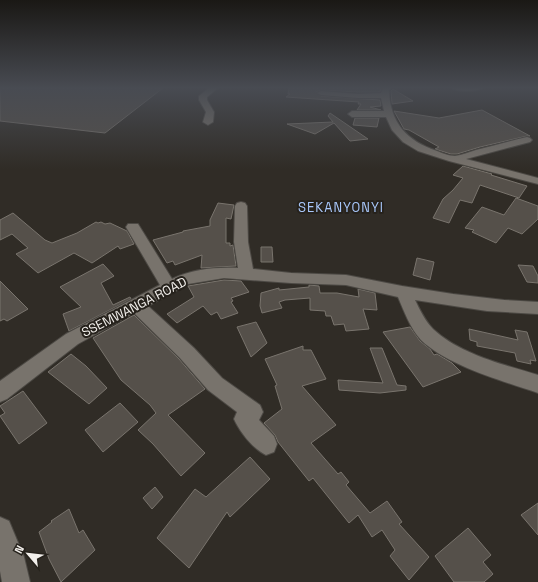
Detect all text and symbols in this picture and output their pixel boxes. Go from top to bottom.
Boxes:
district label: SEKANYONYI [298,199,384,216]
street label: SSEMWANGA ROAD [79,273,189,341]
north arrow [8,534,48,574]
text: N [11,543,27,556]

